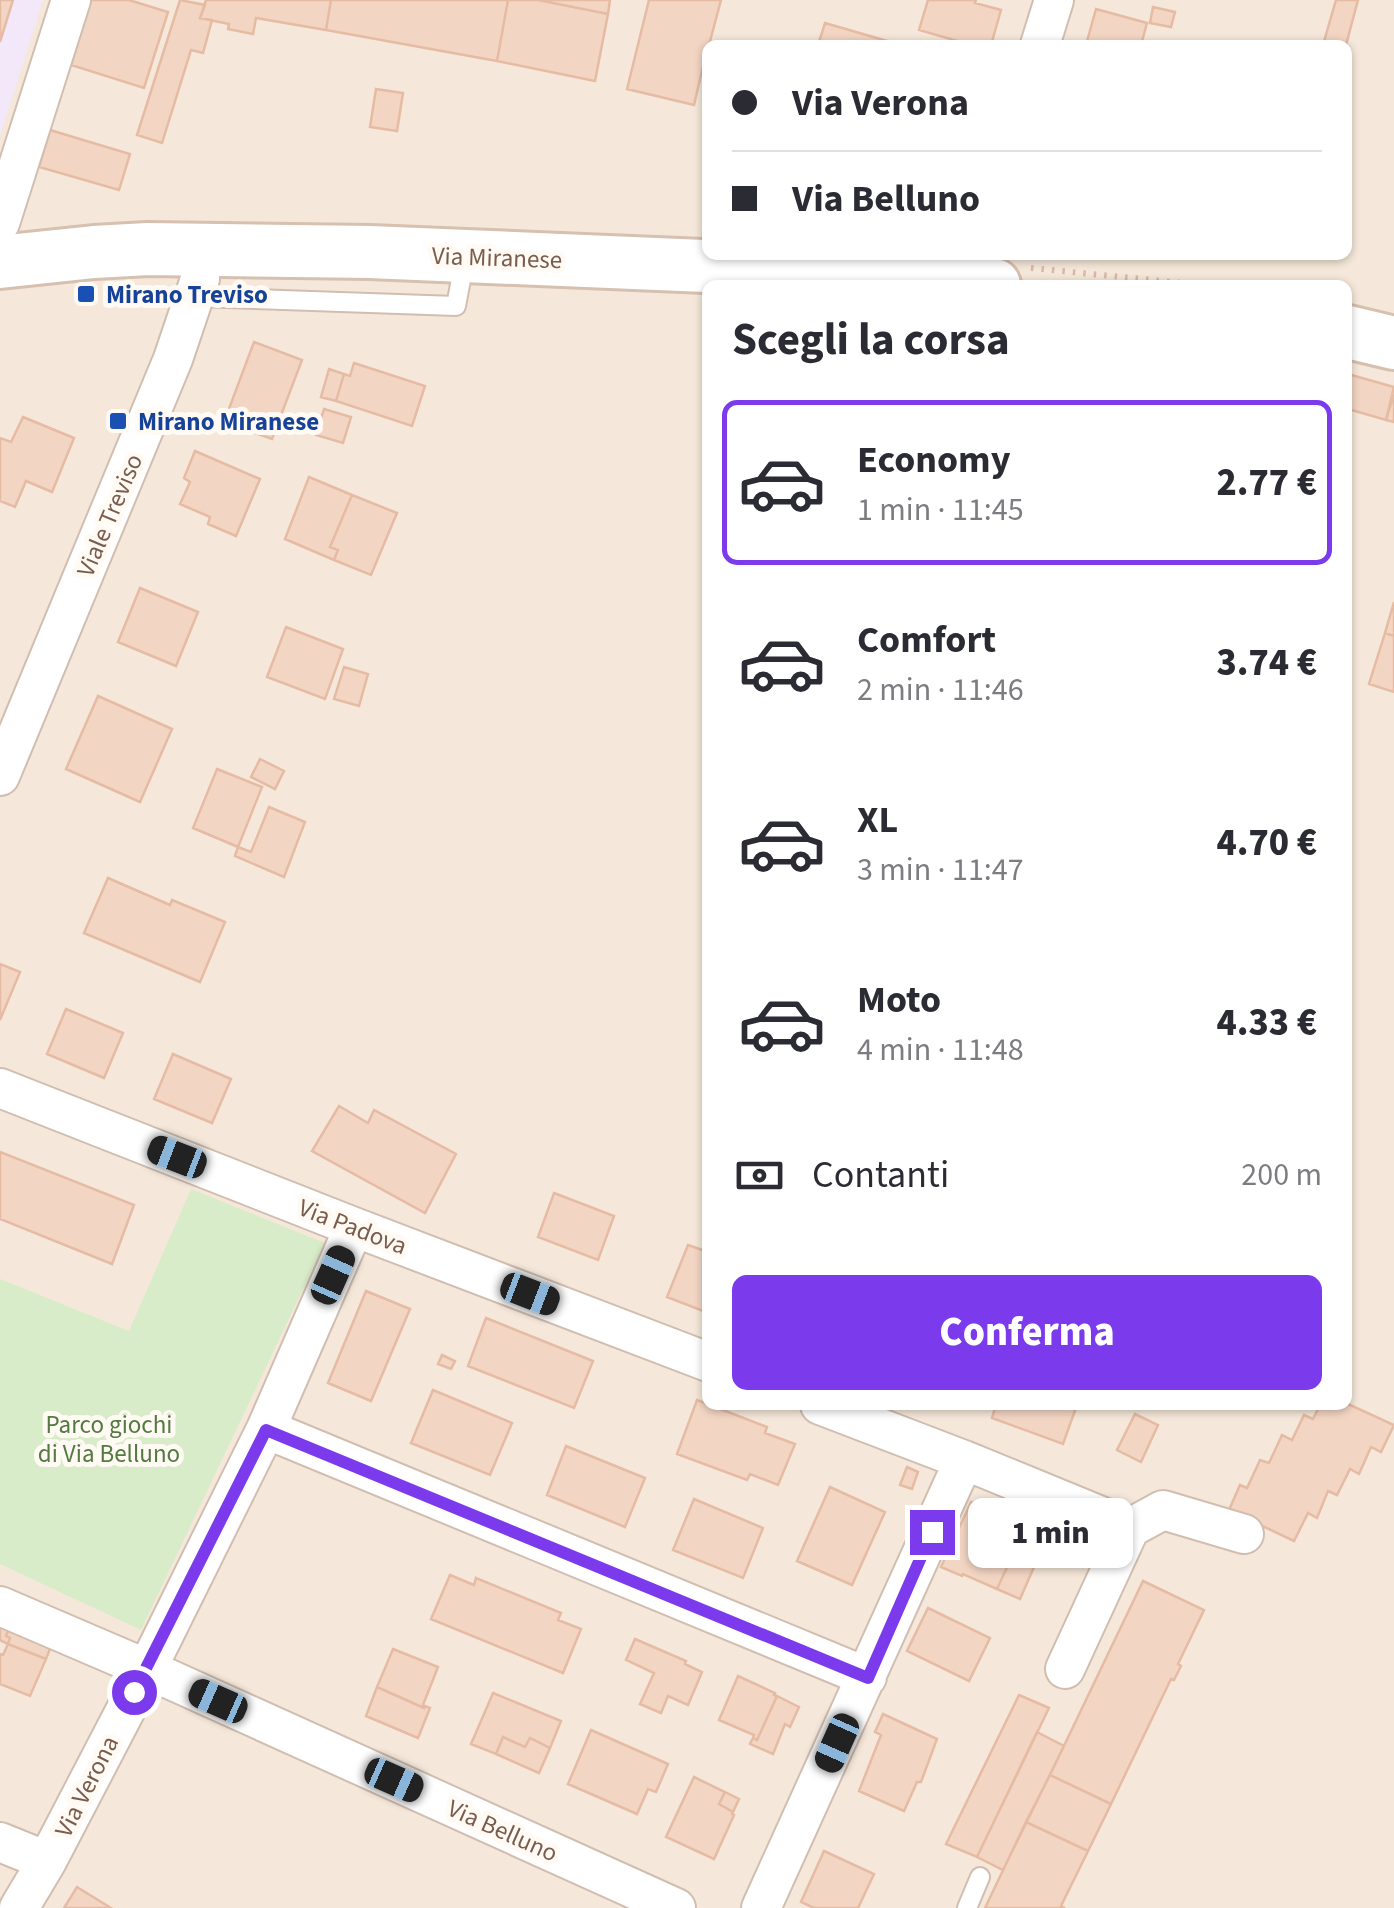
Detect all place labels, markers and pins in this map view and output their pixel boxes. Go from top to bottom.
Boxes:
place label: Mirano Treviso [106,277,268,313]
marker: Mirano Treviso [75,283,97,305]
place label: Mirano Miranese [138,404,319,440]
marker: Mirano Miranese [107,410,129,432]

